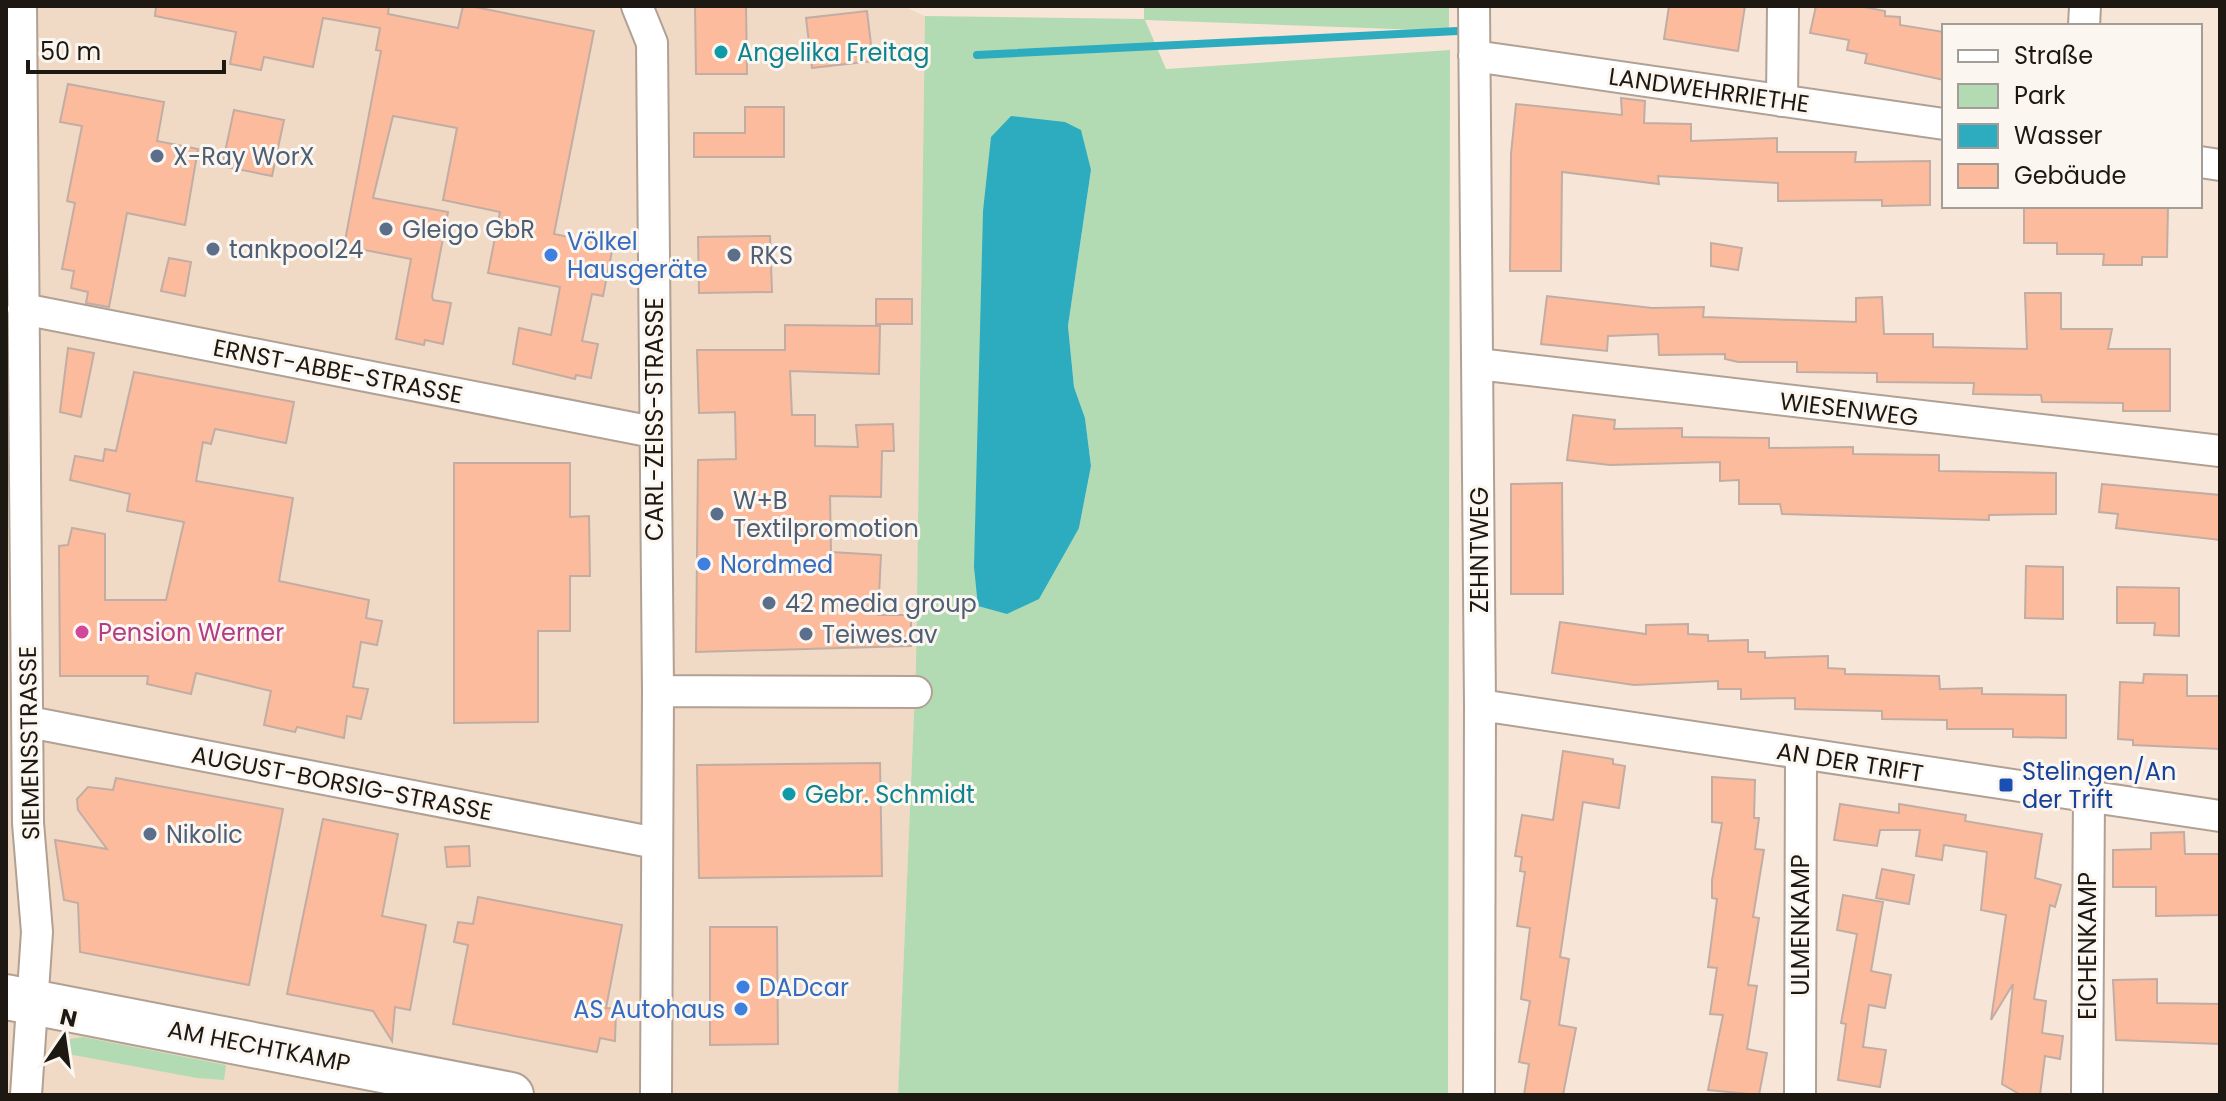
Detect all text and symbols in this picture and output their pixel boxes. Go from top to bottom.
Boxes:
scale bar [28,24,224,74]
legend [1942,24,2202,208]
text: 50 m [40,35,101,68]
place label: Angelika Freitag [737,36,929,69]
text: Straße [2014,39,2093,72]
marker: Angelika Freitag [712,43,730,61]
street label: LANDWEHRRIETHE [1607,60,1811,120]
text: Park [2014,79,2066,112]
text: Wasser [2014,119,2103,152]
place label: X-Ray WorX [173,140,315,173]
marker: X-Ray WorX [148,147,166,165]
text: Gebäude [2014,159,2126,192]
place label: Gleigo GbR [402,213,535,246]
marker: Gleigo GbR [377,220,395,238]
place label: Völkel Hausgeräte [567,225,708,286]
place label: tankpool24 [229,233,363,266]
place label: RKS [750,239,793,272]
marker: tankpool24 [204,240,222,258]
marker: Völkel Hausgeräte [542,246,560,264]
marker: RKS [725,246,743,264]
street label: CARL-ZEISS-STRASSE [638,297,671,541]
street label: ERNST-ABBE-STRASSE [210,331,466,411]
street label: WIESENWEG [1778,384,1920,434]
place label: W+B Textilpromotion [733,484,919,545]
street label: ZEHNTWEG [1463,487,1496,613]
marker: W+B Textilpromotion [708,505,726,523]
place label: Nordmed [720,548,833,581]
marker: Nordmed [695,555,713,573]
place label: 42 media group [785,587,977,620]
marker: 42 media group [760,594,778,612]
place label: Pension Werner [98,616,284,649]
place label: Teiwes.av [822,618,938,651]
marker: Pension Werner [73,623,91,641]
marker: Teiwes.av [797,625,815,643]
street label: SIEMENSSTRASSE [11,645,47,841]
street label: AN DER TRIFT [1774,734,1926,790]
street label: AUGUST-BORSIG-STRASSE [189,738,495,828]
place label: Stelingen/An der Trift [2022,755,2176,816]
marker: Stelingen/An der Trift [1997,776,2015,794]
place label: Gebr. Schmidt [805,778,975,811]
marker: Gebr. Schmidt [780,785,798,803]
place label: Nikolic [166,818,243,851]
marker: Nikolic [141,825,159,843]
street label: ULMENKAMP [1784,854,1817,996]
street label: EICHENKAMP [2071,872,2104,1020]
place label: DADcar [759,971,849,1004]
marker: DADcar [734,978,752,996]
place label: AS Autohaus [573,993,725,1026]
north arrow [24,997,104,1077]
marker: AS Autohaus [732,1000,750,1018]
text: N [57,1001,80,1035]
street label: AM HECHTKAMP [165,1012,353,1080]

